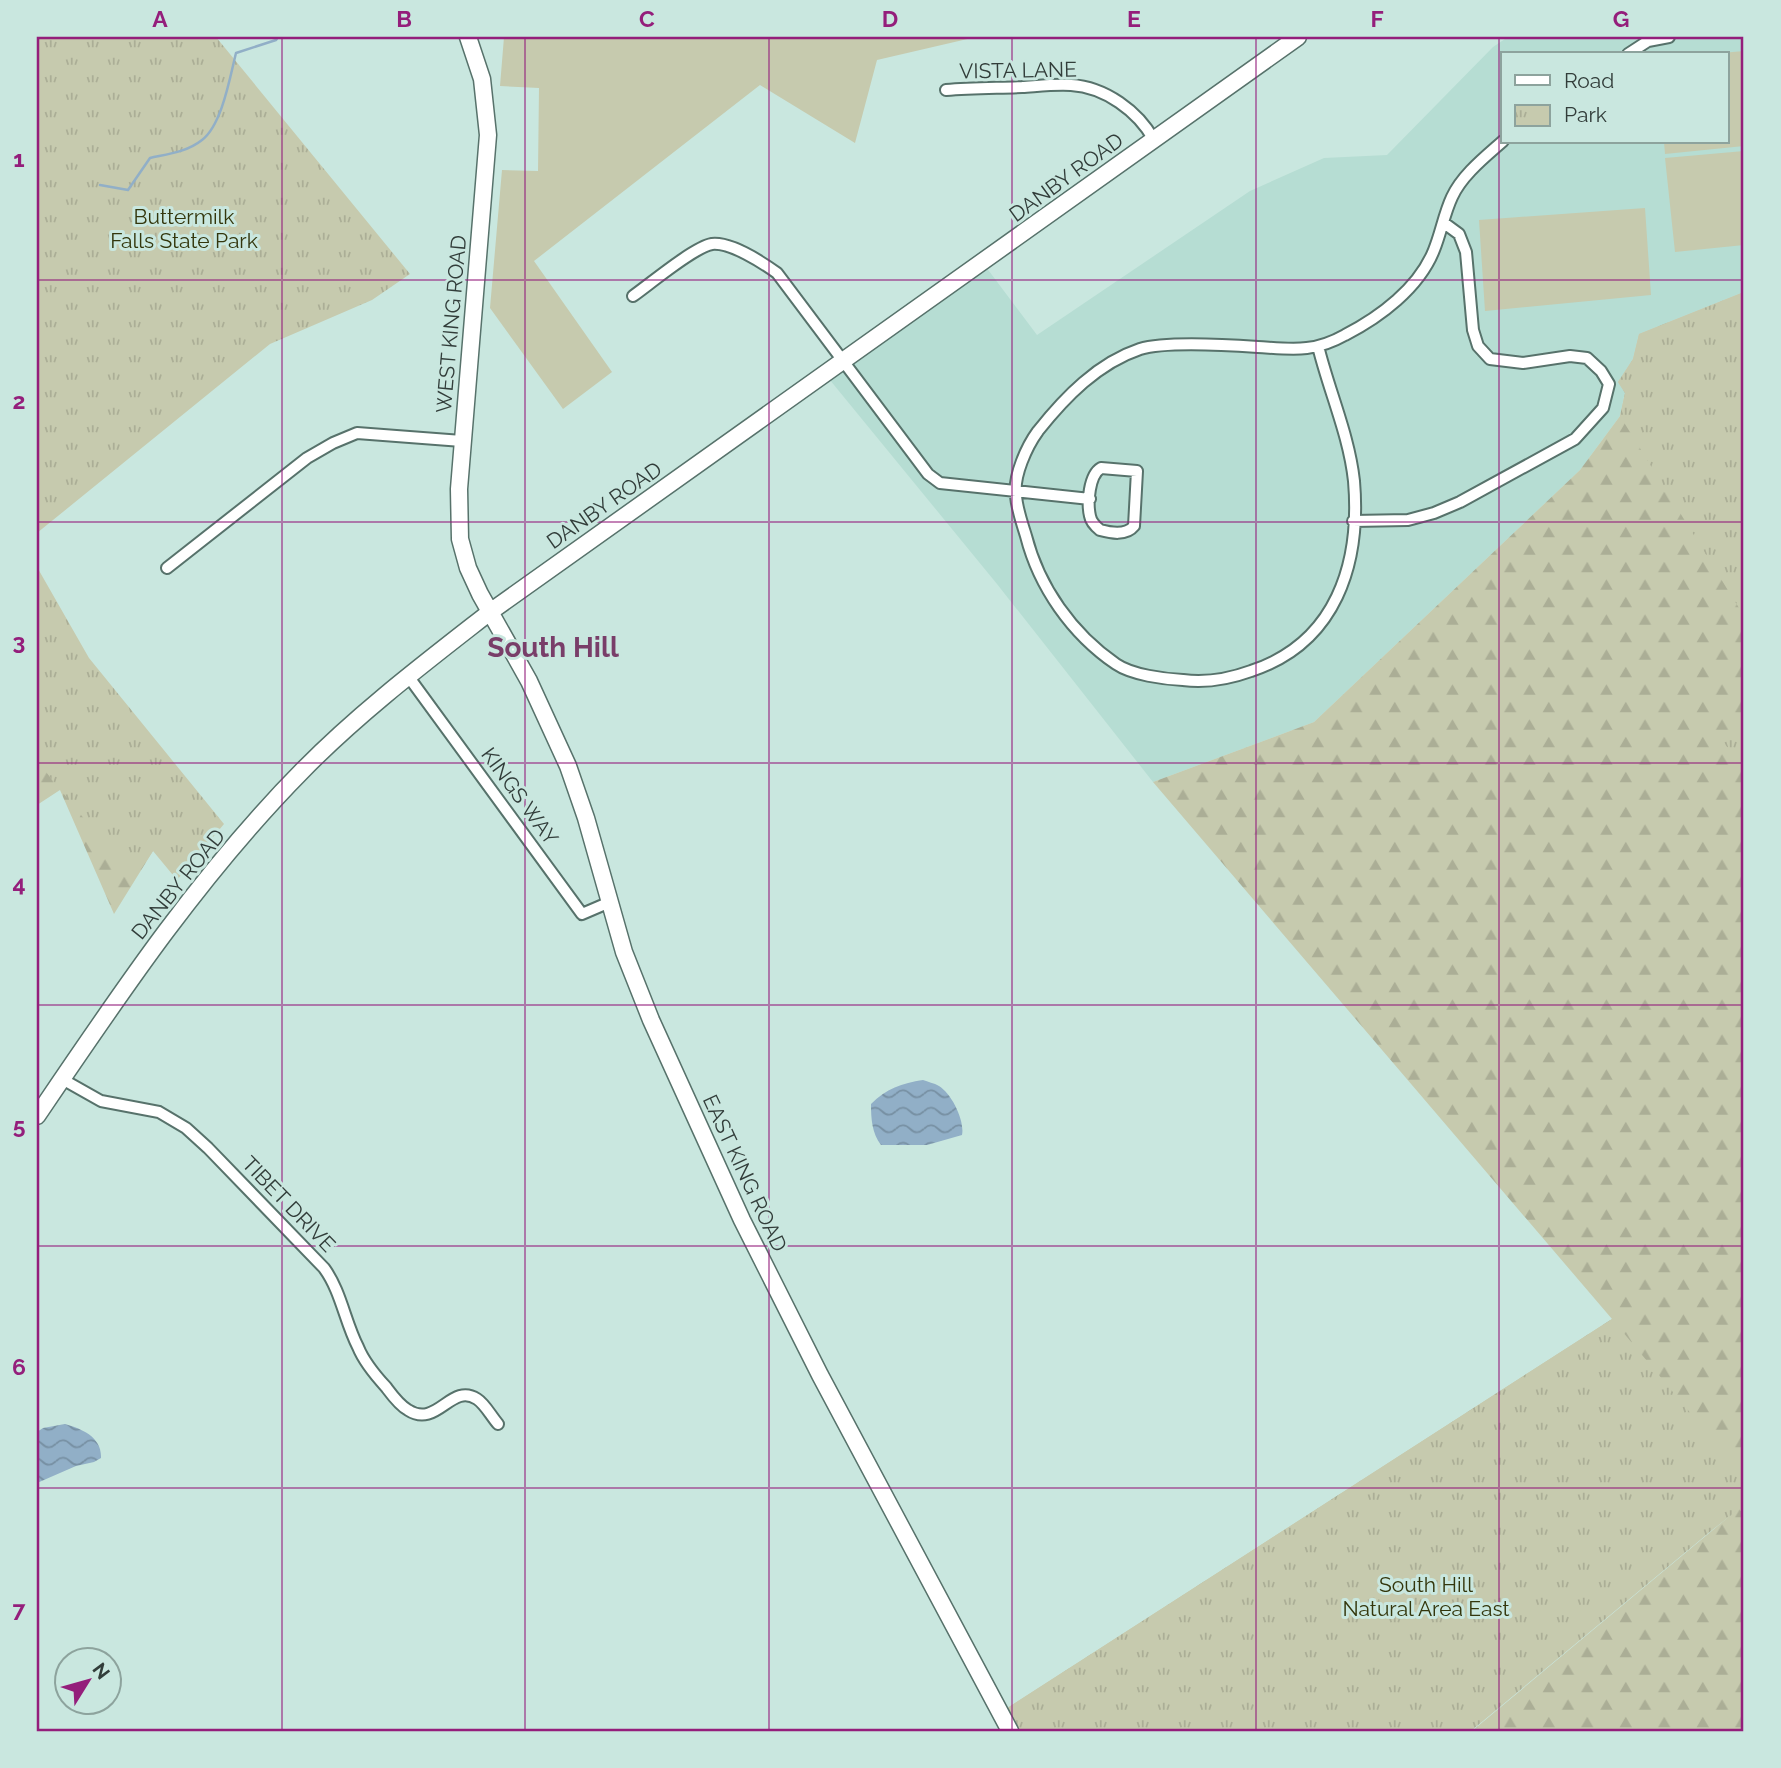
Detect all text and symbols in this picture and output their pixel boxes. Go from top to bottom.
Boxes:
text: A [152,5,168,32]
text: B [396,5,412,32]
text: C [639,5,655,32]
text: D [882,5,898,32]
text: E [1127,5,1141,32]
text: F [1370,5,1384,32]
text: G [1613,5,1629,32]
legend [1501,52,1728,144]
street label: VISTA LANE [959,56,1077,84]
text: Road [1564,68,1614,93]
text: Park [1564,102,1607,127]
street label: DANBY ROAD [1004,127,1128,227]
text: 1 [13,145,25,172]
park label: Buttermilk Falls State Park [110,204,258,253]
street label: WEST KING ROAD [431,234,471,414]
text: 2 [13,387,25,414]
street label: DANBY ROAD [542,456,666,554]
text: 3 [13,628,25,655]
district label: South Hill [487,631,619,664]
street label: KINGS WAY [476,742,564,850]
street label: DANBY ROAD [126,824,230,944]
text: 4 [12,870,26,897]
street label: EAST KING ROAD [698,1090,792,1256]
text: 5 [13,1112,26,1139]
street label: TIBET DRIVE [237,1151,341,1257]
text: 6 [12,1353,26,1380]
park label: South Hill Natural Area East [1342,1572,1510,1621]
text: 7 [13,1595,26,1622]
north arrow [52,1646,122,1716]
text: N [88,1658,115,1683]

